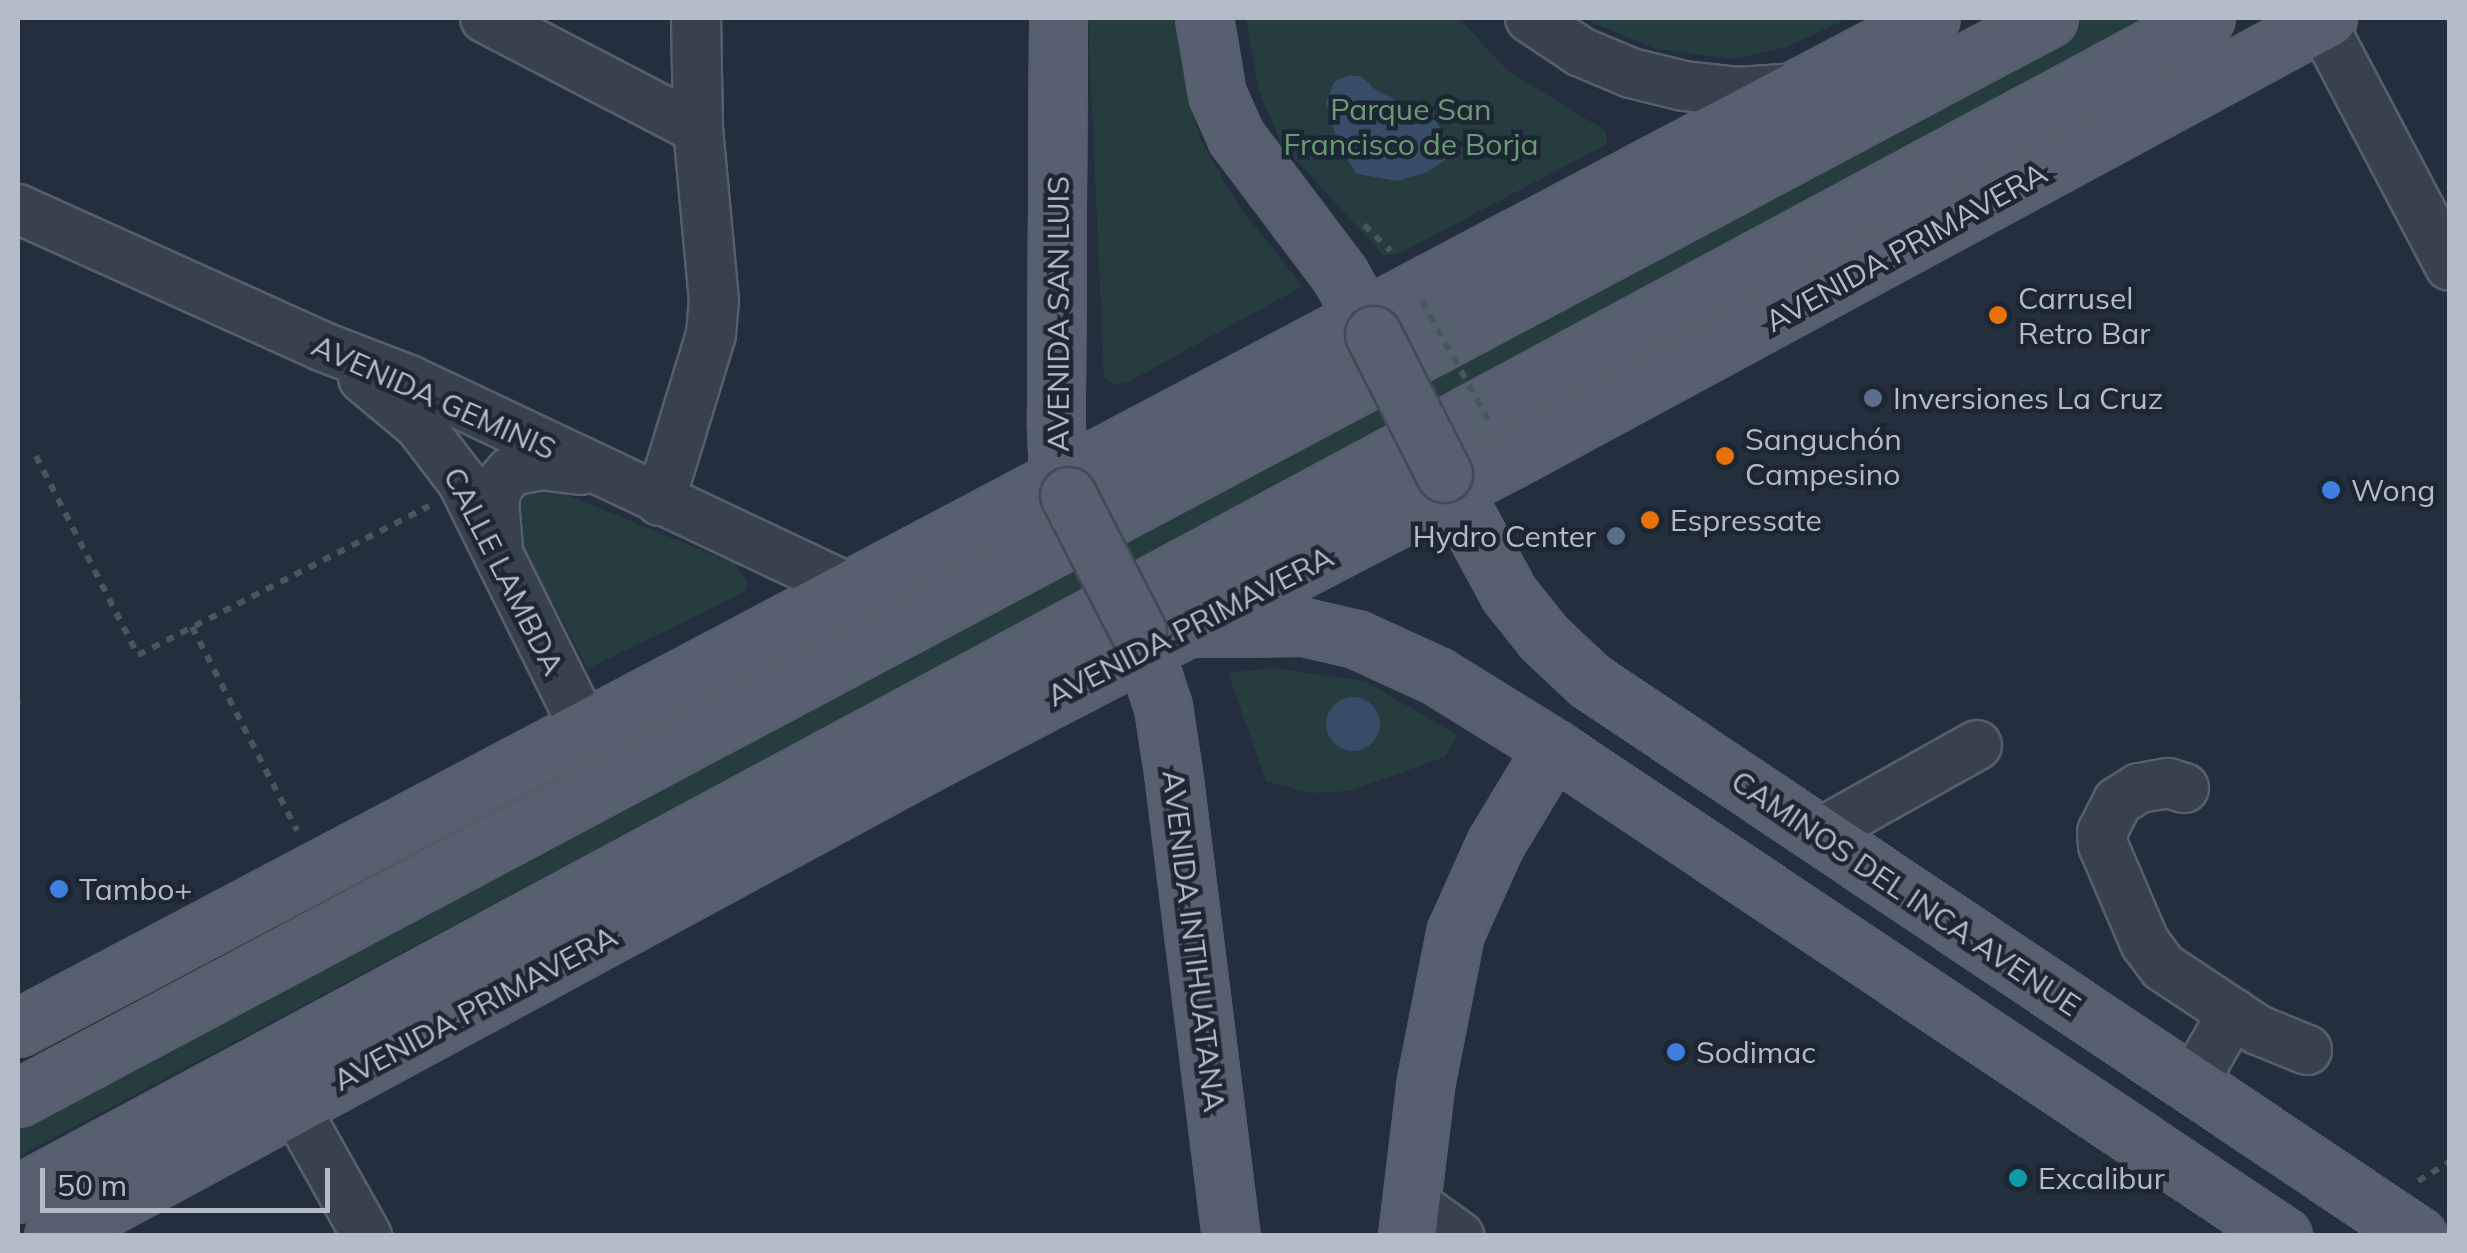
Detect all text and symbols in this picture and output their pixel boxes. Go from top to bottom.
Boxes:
park label: Parque San Francisco de Borja [1284,91,1538,162]
street label: AVENIDA PRIMAVERA [1759,155,2053,339]
street label: AVENIDA SAN LUIS [1040,176,1076,452]
place label: Carrusel Retro Bar [2018,280,2150,350]
marker: Carrusel Retro Bar [1987,304,2009,326]
street label: AVENIDA GEMINIS [307,327,561,467]
place label: Inversiones La Cruz [1893,380,2163,416]
marker: Inversiones La Cruz [1862,387,1884,409]
place label: Sanguchón Campesino [1745,421,1902,492]
marker: Sanguchón Campesino [1714,445,1736,467]
street label: CALLE LAMBDA [436,461,572,681]
place label: Wong [2351,472,2435,508]
marker: Wong [2320,479,2342,501]
place label: Espressate [1670,502,1822,538]
marker: Espressate [1639,509,1661,531]
place label: Hydro Center [1413,518,1596,554]
marker: Hydro Center [1605,525,1627,547]
street label: AVENIDA PRIMAVERA [1041,538,1339,714]
street label: CAMINOS DEL INCA AVENUE [1725,763,2087,1023]
street label: AVENIDA INTIHUATANA [1155,768,1233,1114]
place label: Tambo+ [79,871,192,907]
marker: Tambo+ [48,878,70,900]
street label: AVENIDA PRIMAVERA [327,918,623,1098]
place label: Sodimac [1696,1034,1816,1070]
marker: Sodimac [1665,1041,1687,1063]
scale bar [45,1148,335,1210]
place label: Excalibur [2038,1160,2165,1196]
text: 50 m [57,1166,127,1204]
marker: Excalibur [2007,1167,2029,1189]

